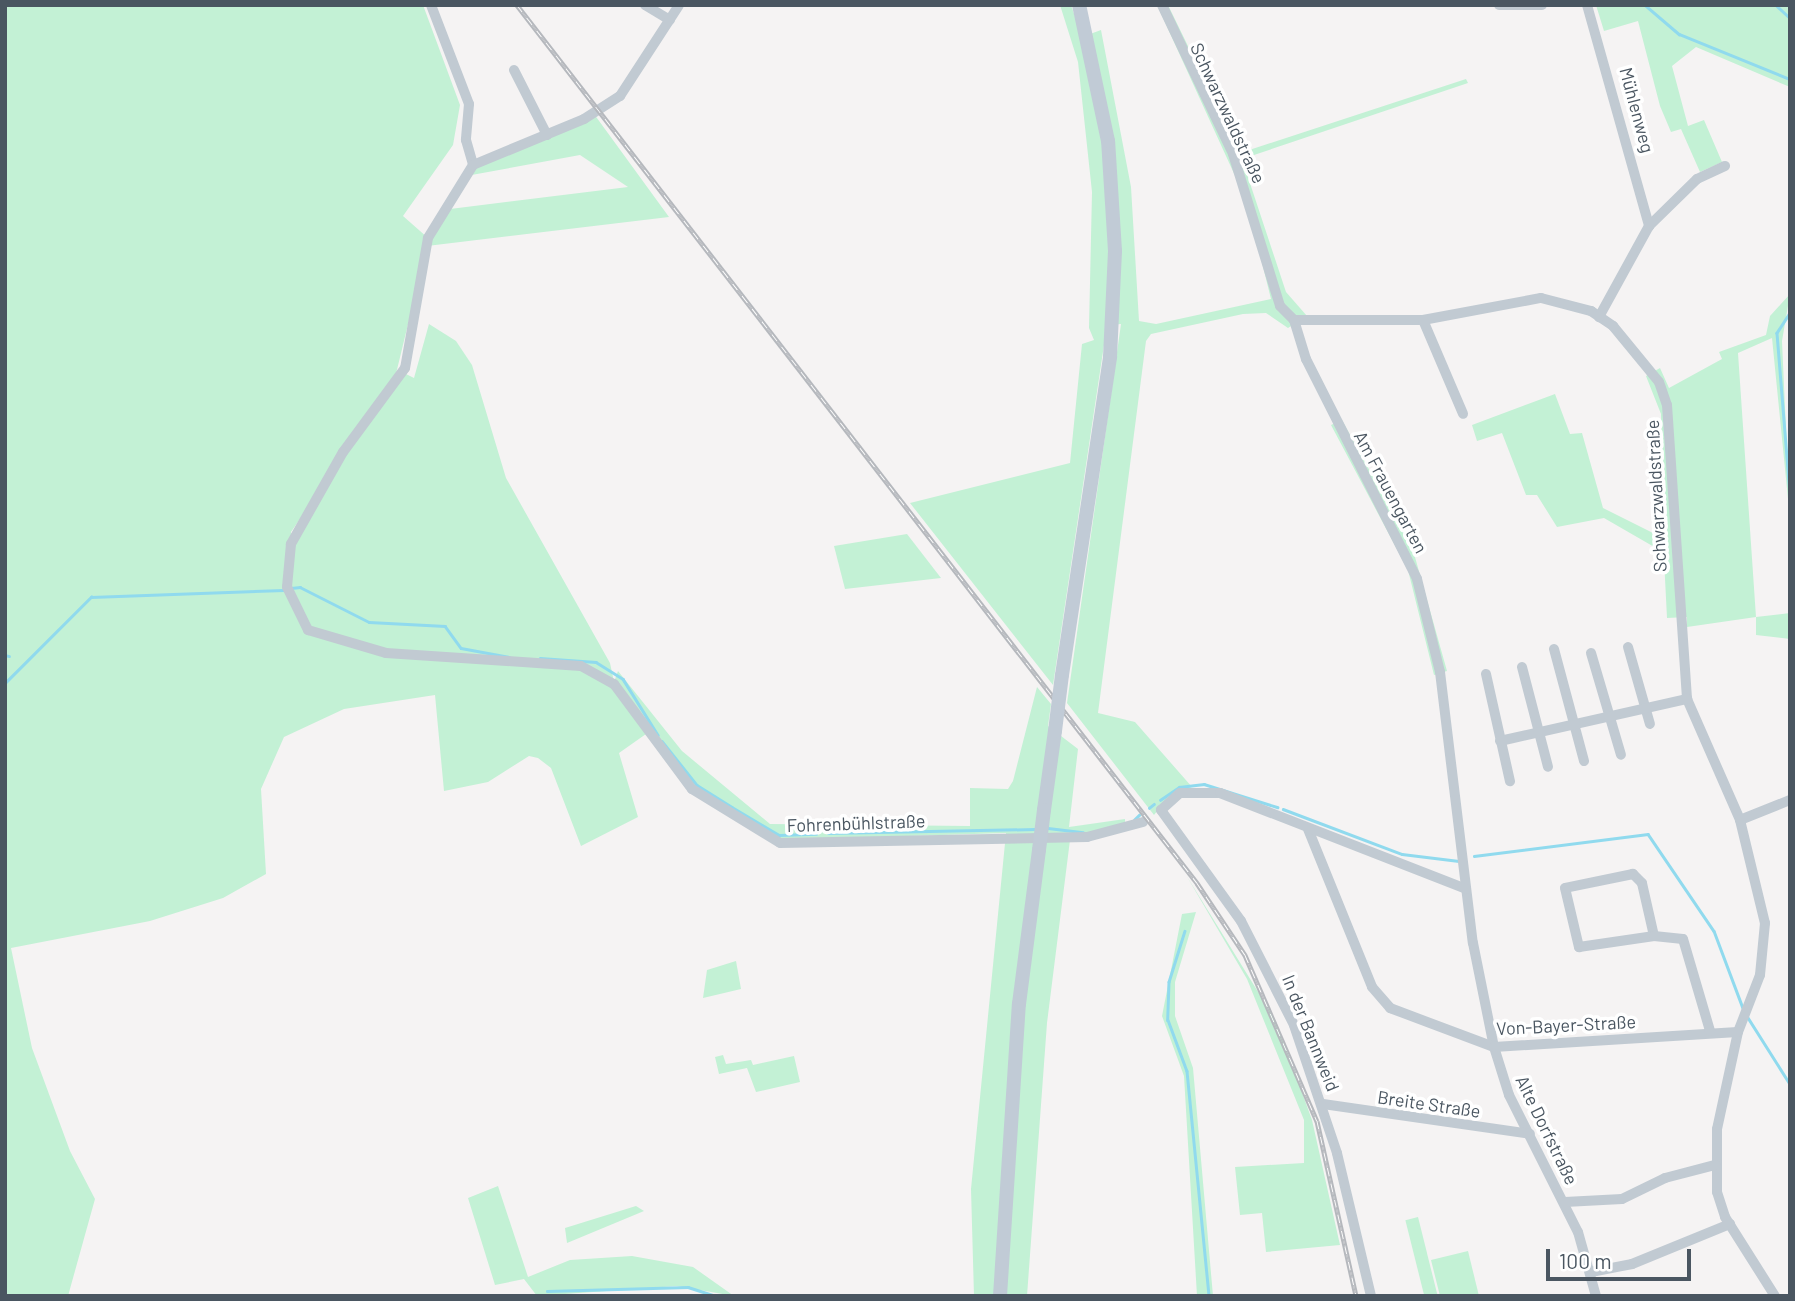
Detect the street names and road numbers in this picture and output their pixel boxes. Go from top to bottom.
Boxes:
street label: Schwarzwaldstraße [1186,39,1270,187]
street label: Mühlenweg [1615,65,1659,155]
street label: Schwarzwaldstraße [1641,419,1671,573]
street label: Am Frauengarten [1350,427,1432,557]
street label: Fohrenbühlstraße [786,810,926,836]
street label: In der Bannweid [1278,972,1344,1094]
street label: Von-Bayer-Straße [1496,1011,1636,1039]
street label: Alte Dorfstraße [1511,1072,1583,1188]
street label: Breite Straße [1376,1086,1482,1122]

